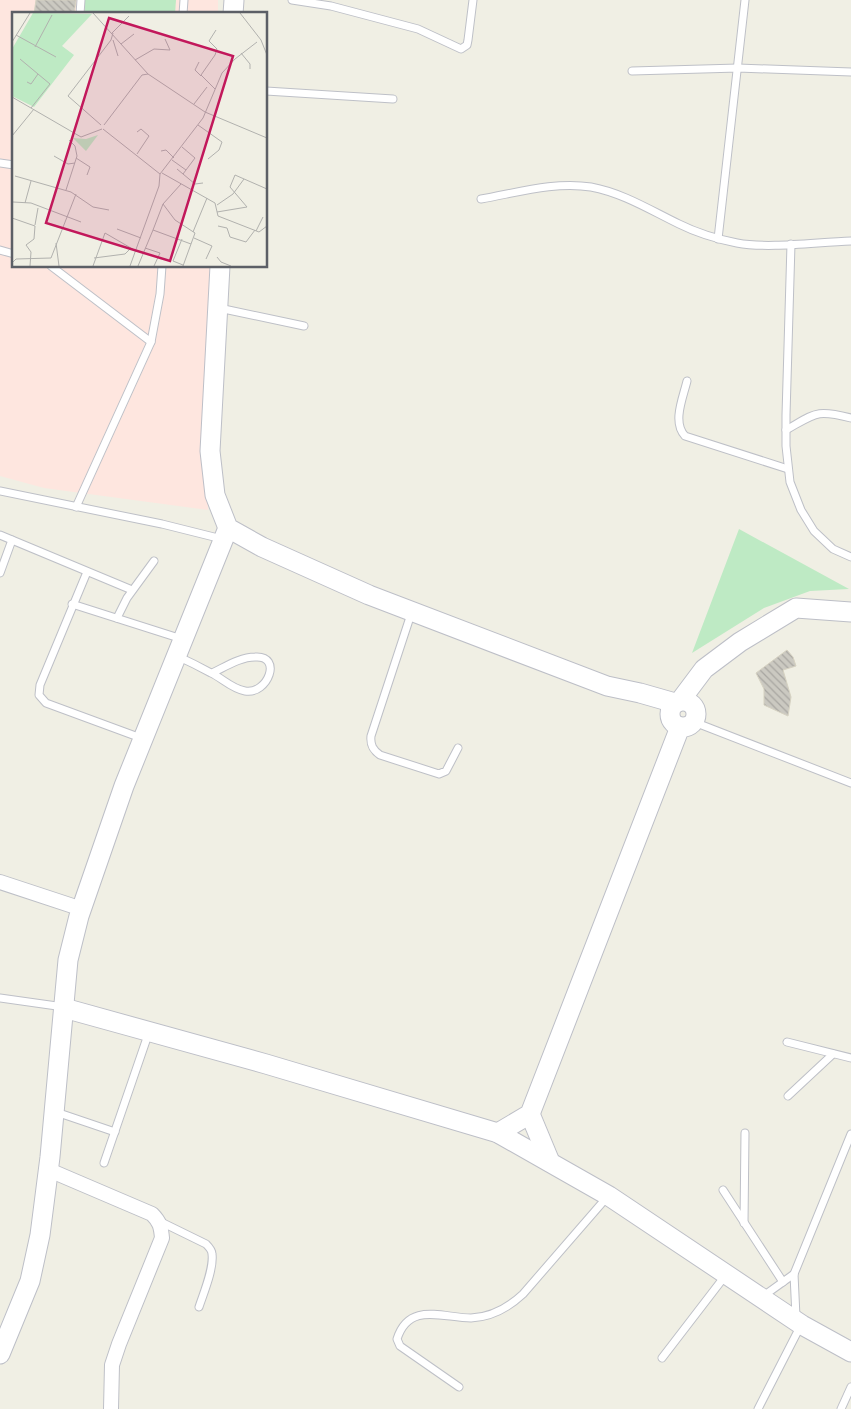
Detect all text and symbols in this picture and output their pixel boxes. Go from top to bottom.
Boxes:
inset map [12,12,268,268]

